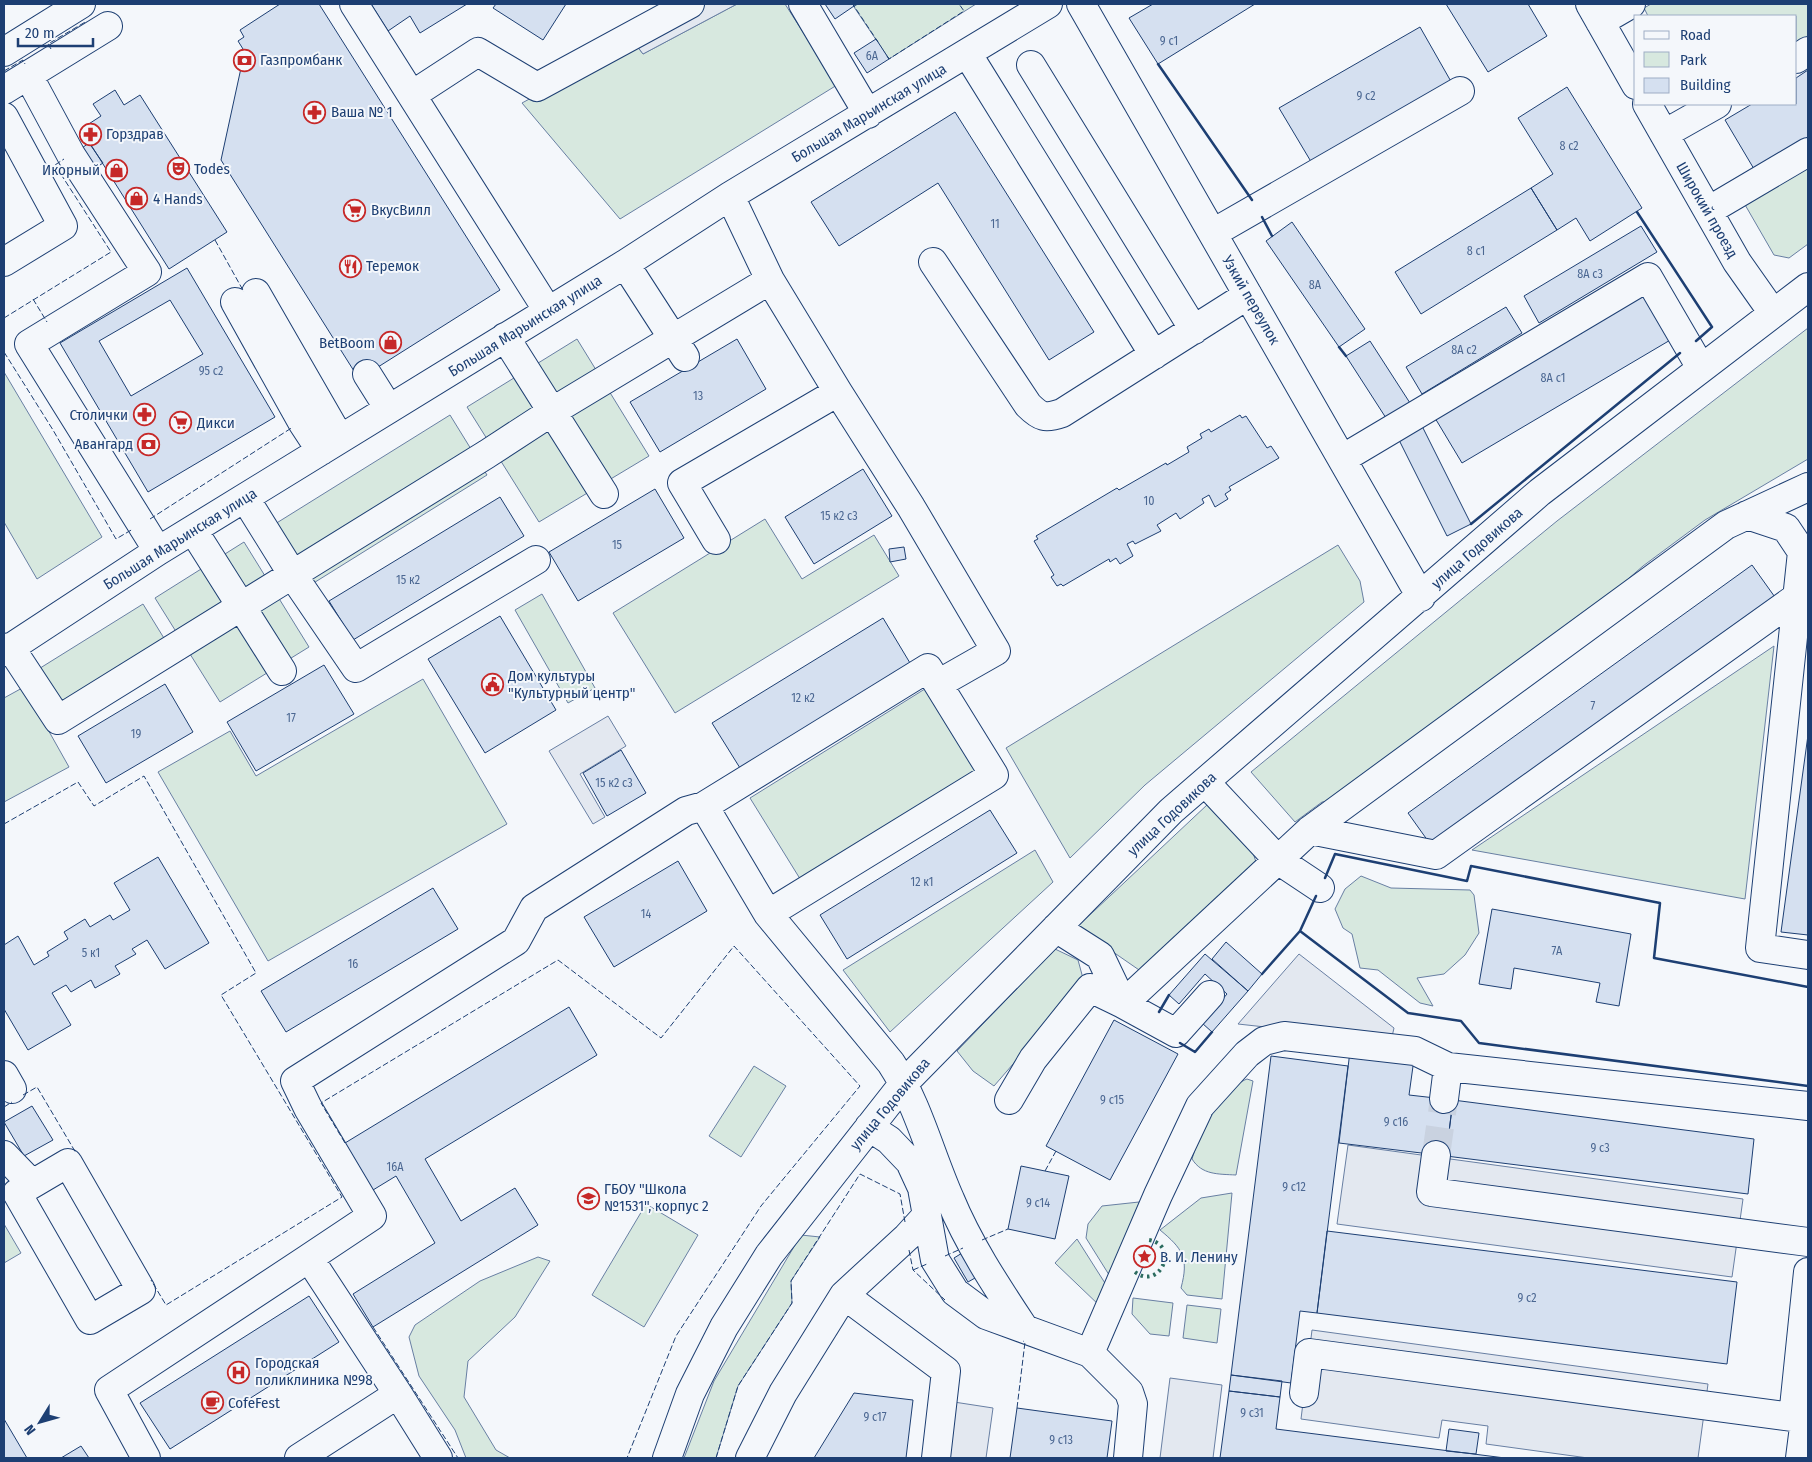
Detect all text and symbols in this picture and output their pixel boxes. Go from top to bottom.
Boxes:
scale bar [18,15,92,47]
legend [1634,15,1797,105]
text: 20 m [25,24,55,42]
text: Road [1680,26,1711,44]
house number: 9 с1 [1160,34,1178,48]
bank icon: Газпромбанк [232,48,256,72]
house number: 6А [866,49,879,63]
place label: Газпромбанк [260,51,342,69]
text: Park [1680,51,1707,69]
street label: Большая Марьинская улица [788,60,950,166]
text: Building [1680,76,1731,94]
house number: 9 с2 [1356,89,1376,103]
pharmacy icon: Ваша № 1 [303,100,327,124]
place label: Ваша № 1 [331,103,393,121]
pharmacy icon: Горздрав [78,122,102,146]
place label: Горздрав [106,125,164,143]
house number: 8 с2 [1559,139,1579,153]
theatre icon: Todes [166,157,190,181]
shop icon: Икорный [104,158,128,182]
street label: Широкий проезд [1672,159,1742,261]
place label: Todes [194,160,230,178]
place label: Икорный [42,161,100,179]
shop icon: 4 Hands [125,187,149,211]
place label: 4 Hands [153,190,203,208]
supermarket icon: ВкусВилл [343,198,367,222]
place label: ВкусВилл [371,201,431,219]
house number: 11 [990,217,1000,231]
house number: 8 с1 [1467,244,1485,258]
street label: Узкий переулок [1218,251,1284,348]
restaurant icon: Теремок [338,254,362,278]
place label: Теремок [366,257,419,275]
house number: 8А с3 [1577,267,1603,281]
street label: Большая Марьинская улица [445,271,605,381]
house number: 8А [1309,278,1322,292]
shop icon: BetBoom [379,331,403,355]
place label: BetBoom [319,334,375,352]
house number: 8А с2 [1451,343,1477,357]
house number: 95 с2 [199,364,223,378]
house number: 8А с1 [1541,371,1565,385]
house number: 13 [693,389,703,403]
pharmacy icon: Столички [132,403,156,427]
place label: Столички [69,406,128,424]
supermarket icon: Дикси [169,411,193,435]
place label: Дикси [196,414,235,432]
bank icon: Авангард [137,432,161,456]
place label: Авангард [74,435,133,453]
street label: Большая Марьинская улица [100,484,260,594]
house number: 10 [1144,494,1154,508]
street label: улица Годовикова [1428,504,1526,592]
house number: 15 к2 с3 [820,509,858,523]
house number: 15 [612,538,623,552]
house number: 15 к2 [396,573,420,587]
place label: Дом культуры "Культурный центр" [507,667,635,702]
public building icon: Дом культуры "Культурный центр" [480,673,504,697]
house number: 12 к2 [791,691,815,705]
house number: 7 [1591,699,1596,713]
house number: 17 [286,711,296,725]
house number: 19 [131,727,141,741]
street label: улица Годовикова [1124,768,1220,860]
house number: 15 к2 с3 [595,776,633,790]
house number: 12 к1 [911,875,933,889]
house number: 14 [641,907,651,921]
house number: 7А [1552,944,1563,958]
house number: 5 к1 [82,946,100,960]
house number: 16 [348,957,358,971]
street label: улица Годовикова [846,1054,934,1154]
house number: 9 с15 [1100,1093,1124,1107]
house number: 9 с16 [1384,1115,1408,1129]
house number: 9 с3 [1590,1141,1610,1155]
house number: 16А [387,1160,404,1174]
place label: ГБОУ "Школа №1531", корпус 2 [604,1180,709,1215]
house number: 9 с12 [1282,1180,1306,1194]
school or university icon: ГБОУ "Школа №1531", корпус 2 [576,1186,600,1210]
house number: 9 с14 [1026,1196,1050,1210]
place icon: В. И. Ленину [1132,1245,1156,1269]
place label: В. И. Ленину [1160,1248,1238,1266]
house number: 9 с2 [1517,1291,1537,1305]
place label: Городская поликлиника №98 [255,1354,373,1389]
hospital icon: Городская поликлиника №98 [227,1360,251,1384]
cafe icon: CofeFest [200,1391,224,1415]
place label: CofeFest [228,1394,280,1412]
north arrow [15,1397,65,1447]
house number: 9 с31 [1240,1406,1264,1420]
house number: 9 с17 [863,1410,887,1424]
text: N [21,1421,39,1438]
house number: 9 с13 [1049,1433,1073,1447]

